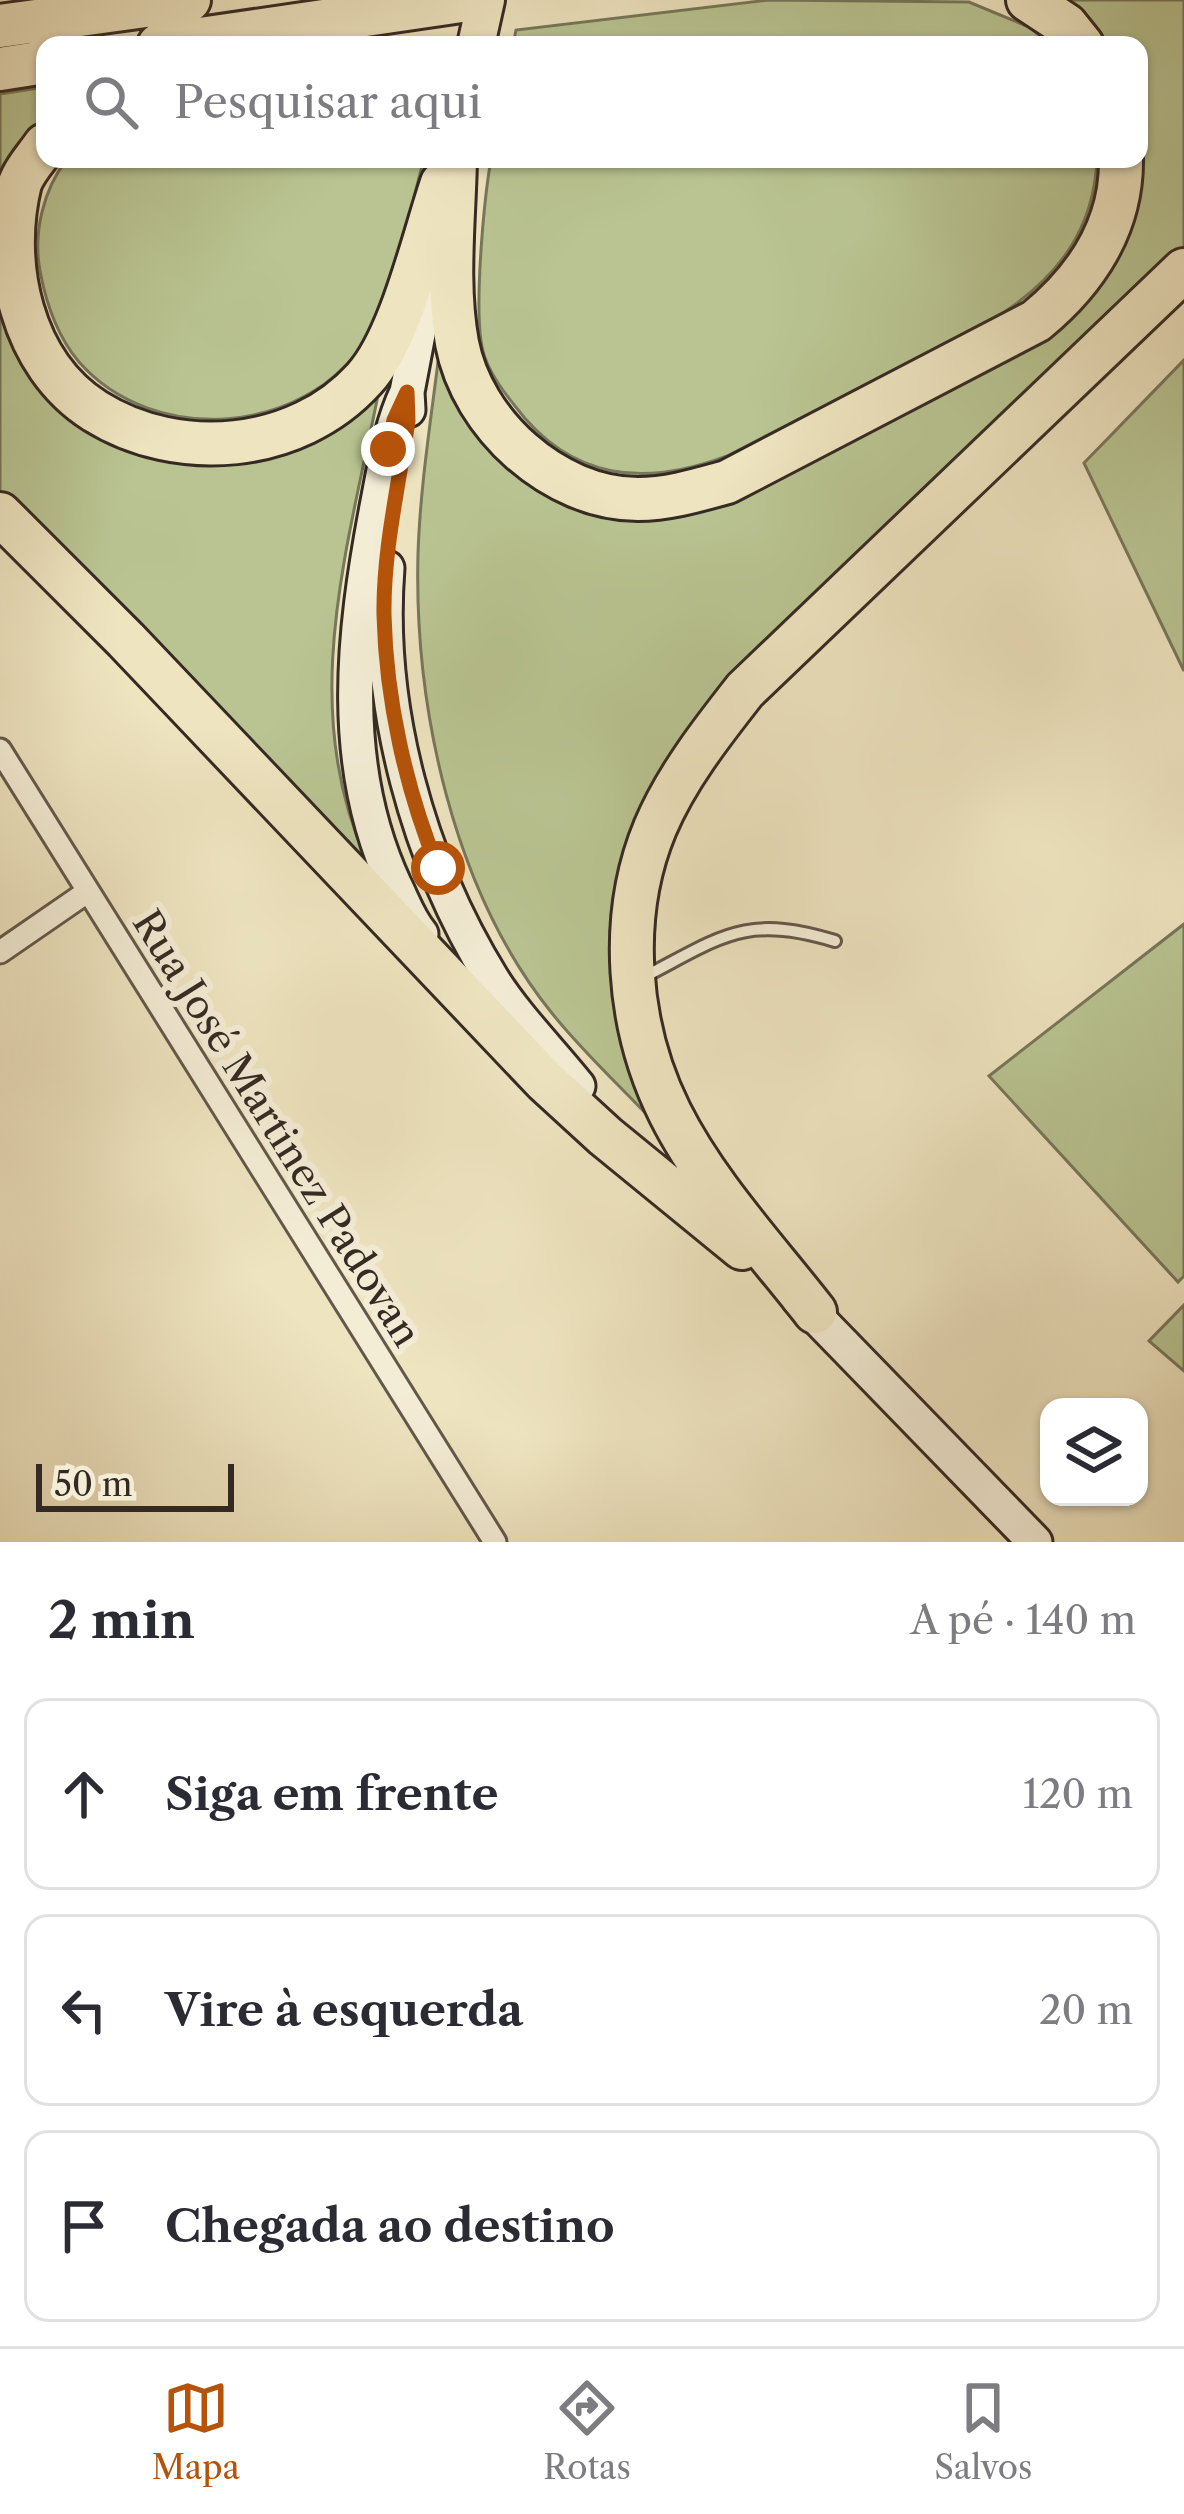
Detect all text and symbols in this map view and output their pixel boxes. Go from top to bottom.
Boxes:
search box [36,36,1148,168]
icon: search [78,69,144,135]
text: Pesquisar aqui [174,74,482,130]
route end [361,422,415,476]
route start [411,841,465,895]
street label: Rua José Martinez Padovan [123,901,431,1355]
map controls [1040,1398,1148,1506]
button: layers [1040,1398,1148,1506]
scale bar [36,1458,234,1511]
text: 50 m [54,1464,132,1505]
text: 2 min [48,1589,195,1651]
text: A pé · 140 m [910,1596,1136,1644]
icon: ahead [51,1761,117,1827]
text: Siga em frente [165,1766,498,1822]
text: 120 m [1023,1770,1133,1818]
icon: left [51,1977,117,2043]
text: Vire à esquerda [165,1982,523,2038]
text: 20 m [1039,1986,1133,2034]
icon: arrive [51,2193,117,2259]
text: Chegada ao destino [165,2198,615,2254]
tab: Mapa [152,2375,240,2488]
tab: Rotas [543,2375,631,2488]
tab: Salvos [934,2375,1032,2488]

